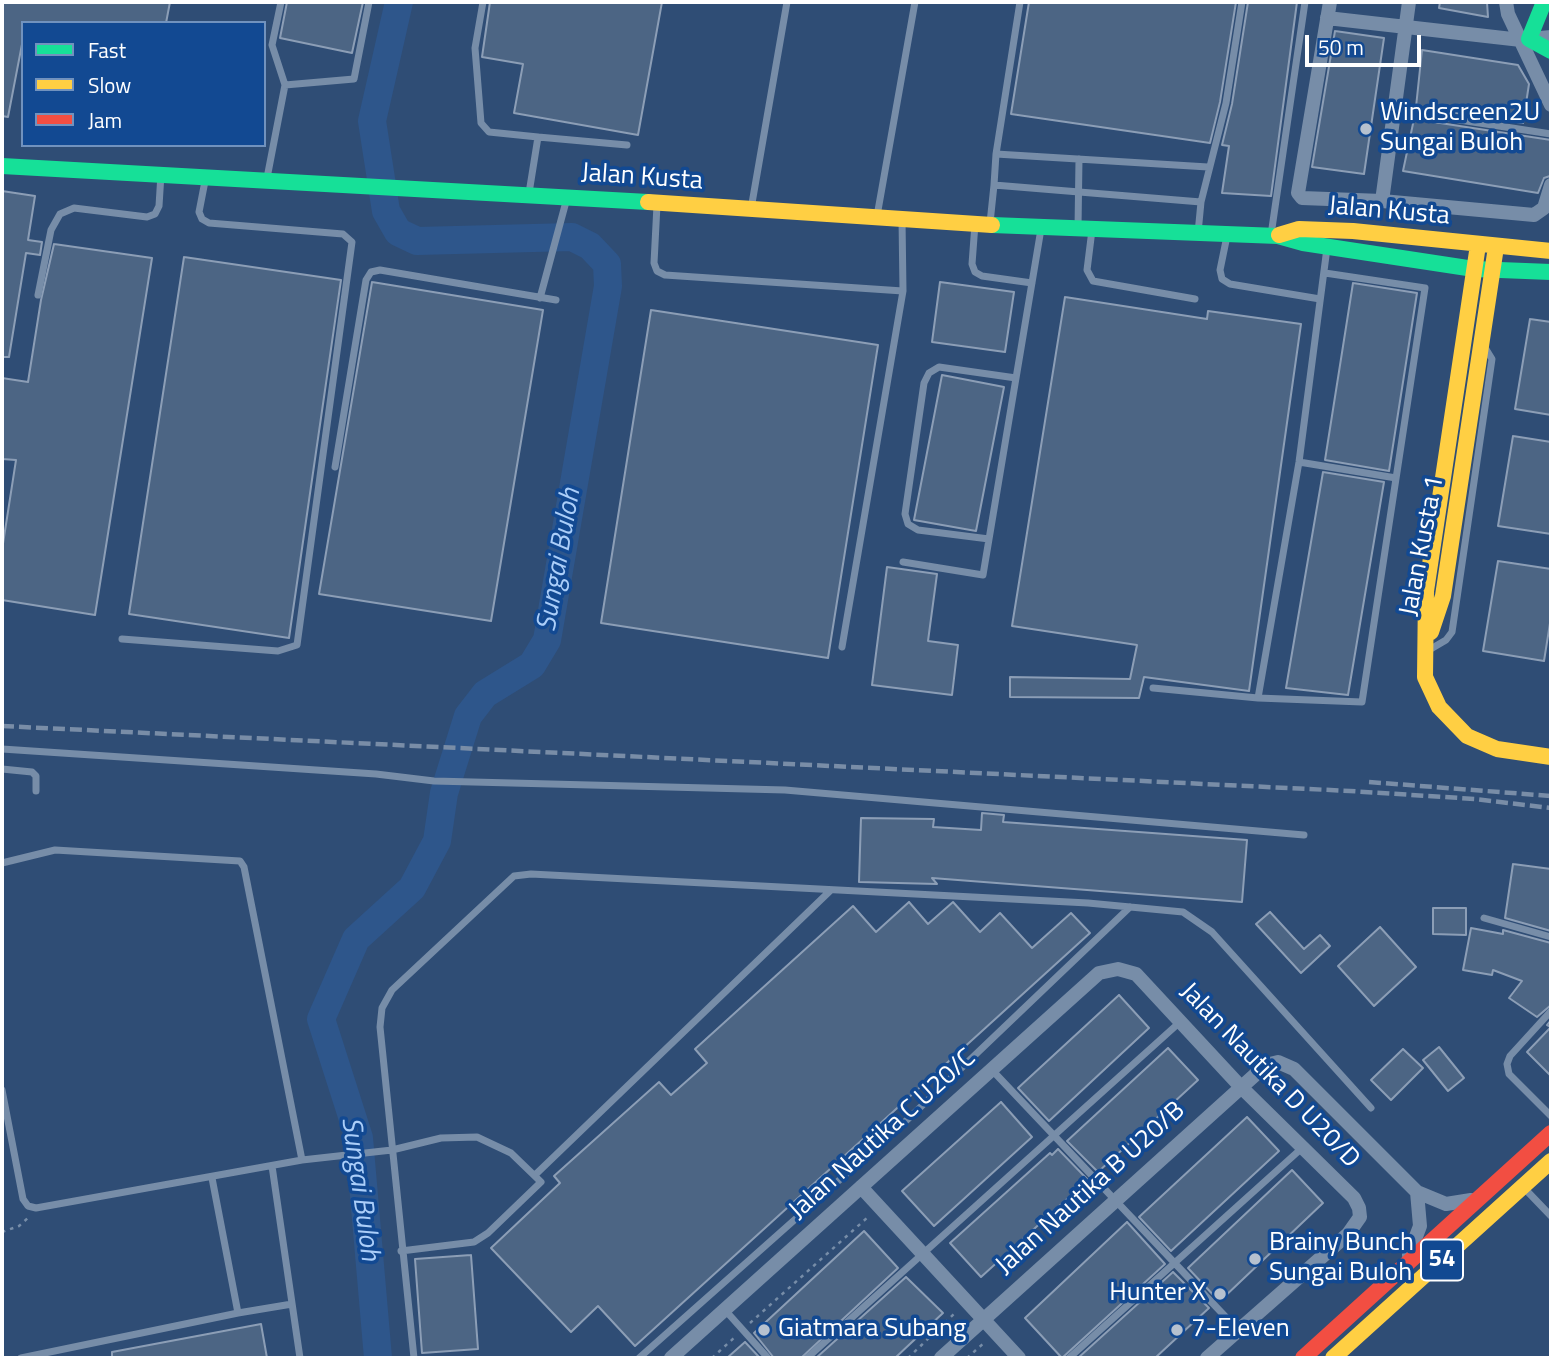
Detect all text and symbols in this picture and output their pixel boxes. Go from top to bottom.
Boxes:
legend [21,21,266,147]
scale bar [1308,21,1424,65]
text: 50 m [1318,31,1364,63]
text: Fast [88,34,126,66]
text: Slow [88,69,131,101]
place label: Windscreen2U Sungai Buloh [1380,98,1540,160]
text: Jam [88,104,122,136]
marker: Windscreen2U Sungai Buloh [1358,121,1374,137]
street label: Jalan Kusta [580,158,704,198]
street label: Jalan Kusta [1327,191,1451,233]
street label: Jalan Kusta 1 [1394,473,1452,619]
water label: Sungai Buloh [531,486,589,634]
street label: Jalan Nautika D U20/D [1173,977,1365,1175]
street label: Jalan Nautika C U20/C [783,1043,983,1227]
street label: Jalan Nautika B U20/B [990,1096,1192,1282]
water label: Sungai Buloh [332,1115,386,1263]
place label: Brainy Bunch Sungai Buloh [1269,1228,1414,1290]
road number: 54 [1421,1240,1463,1280]
marker: Brainy Bunch Sungai Buloh [1247,1251,1263,1267]
place label: Hunter X [1109,1278,1206,1310]
marker: Hunter X [1212,1286,1228,1302]
place label: Giatmara Subang [778,1314,966,1346]
place label: 7-Eleven [1191,1314,1290,1346]
marker: Giatmara Subang [756,1322,772,1338]
marker: 7-Eleven [1169,1322,1185,1338]

